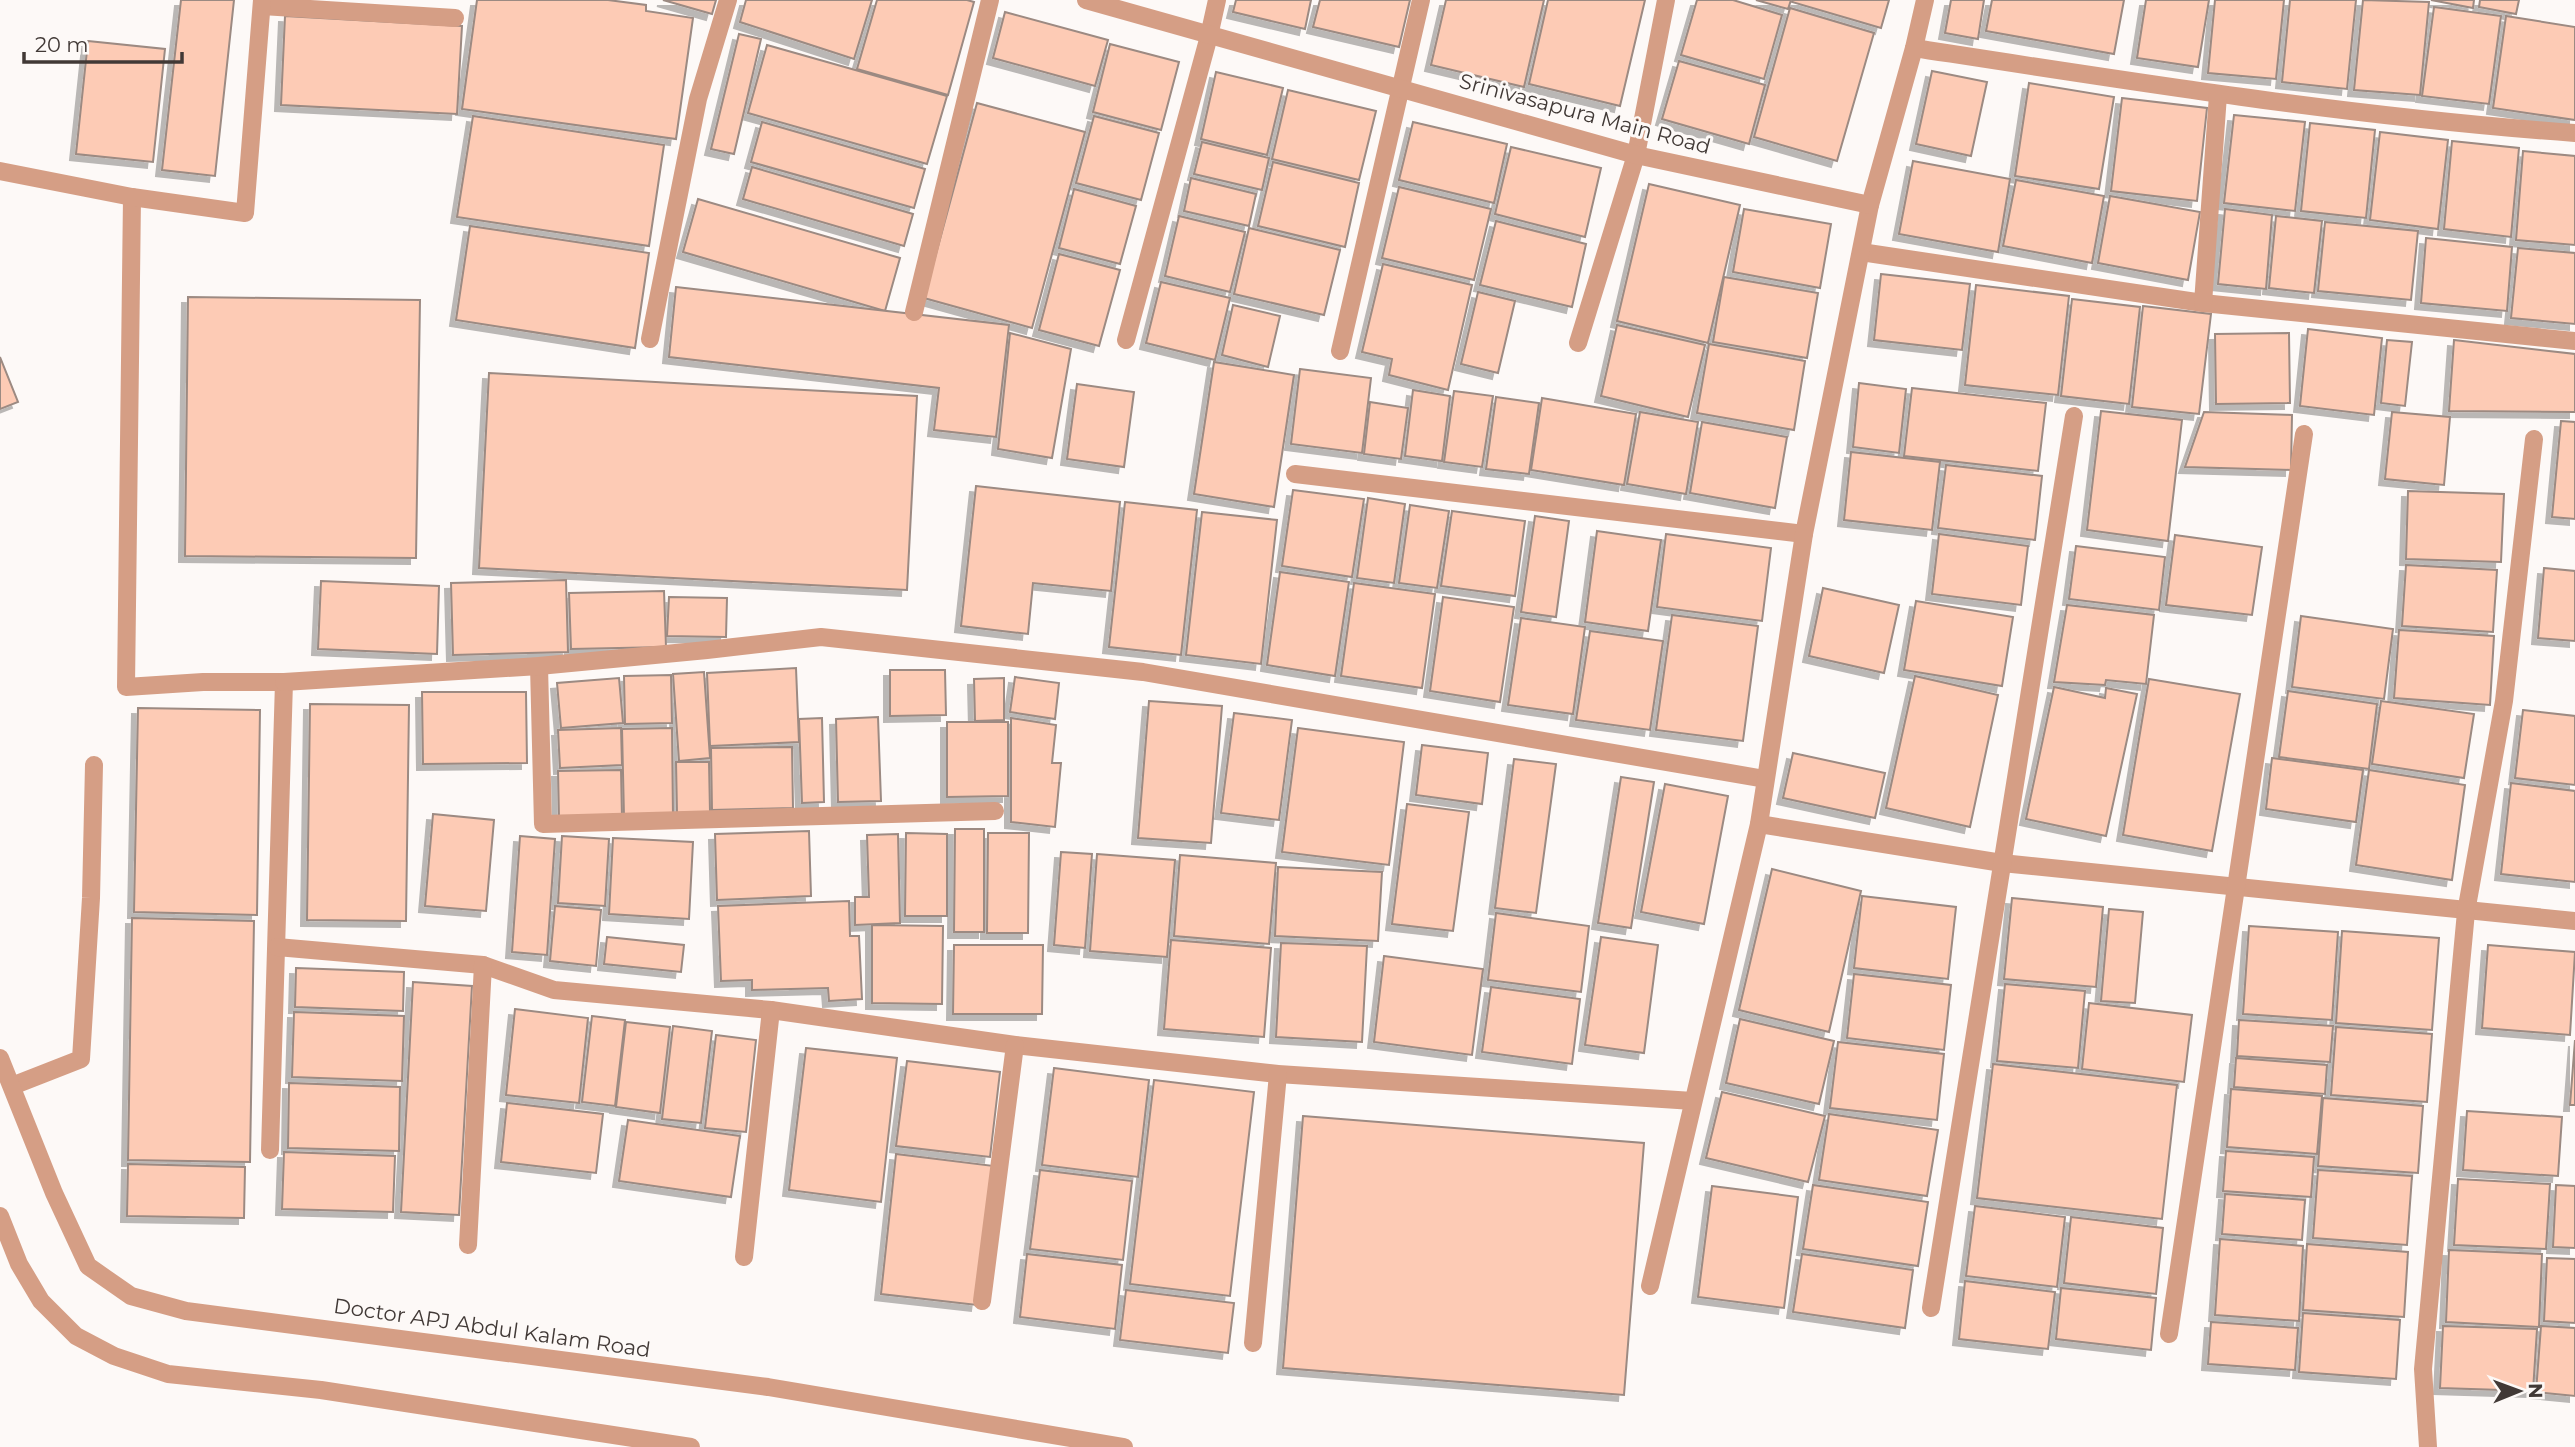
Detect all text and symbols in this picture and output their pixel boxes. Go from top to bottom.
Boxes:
scale bar [24,21,182,65]
text: 20 m [35,32,89,57]
street label: Srinivasapura Main Road [1457,68,1714,159]
street label: Doctor APJ Abdul Kalam Road [332,1293,652,1362]
north arrow [2484,1356,2554,1426]
text: N [2524,1383,2547,1399]

